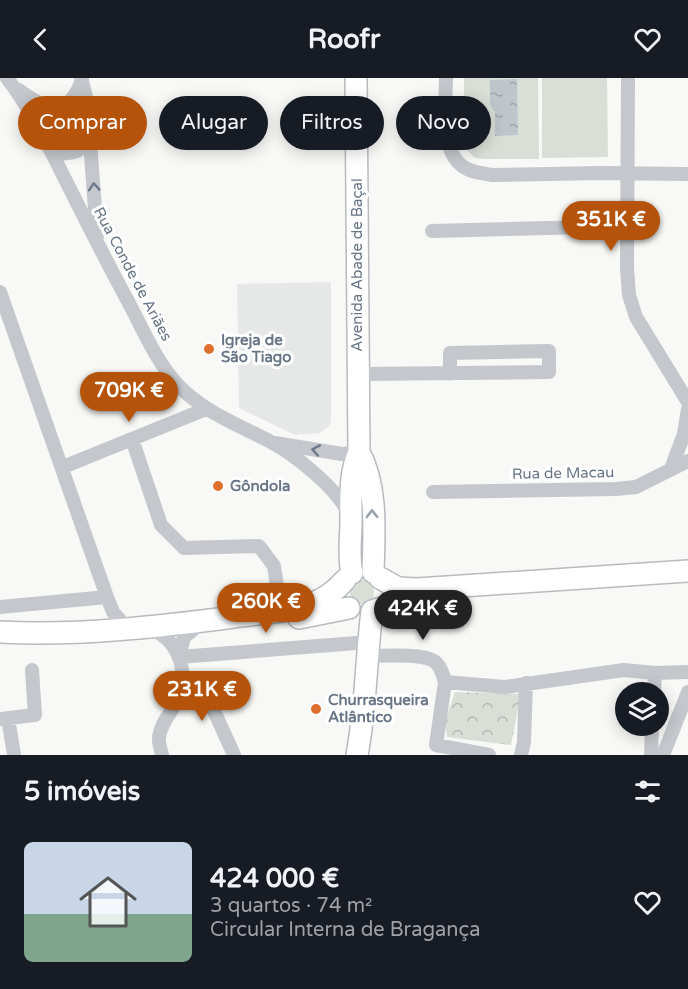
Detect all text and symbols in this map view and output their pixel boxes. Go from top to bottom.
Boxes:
icon: back [24,23,57,56]
text: Roofr [308,23,380,56]
icon: heart [631,23,664,56]
chip: Comprar [18,96,147,150]
chip: Alugar [159,96,268,150]
chip: Filtros [280,96,384,150]
chip: Novo [396,96,491,150]
street label: Avenida Abade de Baçal [348,178,366,352]
one-way arrow [88,183,101,192]
pin: 351K € [562,201,660,252]
street label: Rua Conde de Ariães [90,204,176,344]
text: 351K € [576,208,646,232]
place label: Igreja de São Tiago [221,331,291,367]
marker: Igreja de São Tiago [202,342,216,356]
pin: 709K € [80,372,178,423]
text: 709K € [94,379,164,403]
one-way arrow [312,444,322,457]
street label: Rua de Macau [512,463,614,483]
place label: Gôndola [230,477,290,495]
marker: Gôndola [211,479,225,493]
one-way arrow [366,509,378,518]
pin: 260K € [217,583,315,634]
text: 260K € [231,590,301,614]
pin: 424K € [374,590,472,641]
text: 424K € [388,597,458,621]
pin: 231K € [153,671,251,722]
text: 231K € [167,678,237,702]
map controls [615,682,669,736]
button: layers [615,682,669,736]
place label: Churrasqueira Atlântico [328,691,429,726]
marker: Churrasqueira Atlântico [309,702,323,716]
icon: filters [631,775,664,808]
text: 5 imóveis [24,776,140,807]
text: 424 000 € [210,863,339,894]
icon: home [72,866,144,938]
icon: heart [631,886,664,919]
text: 3 quartos · 74 m² [210,894,372,918]
text: Circular Interna de Bragança [210,918,480,942]

